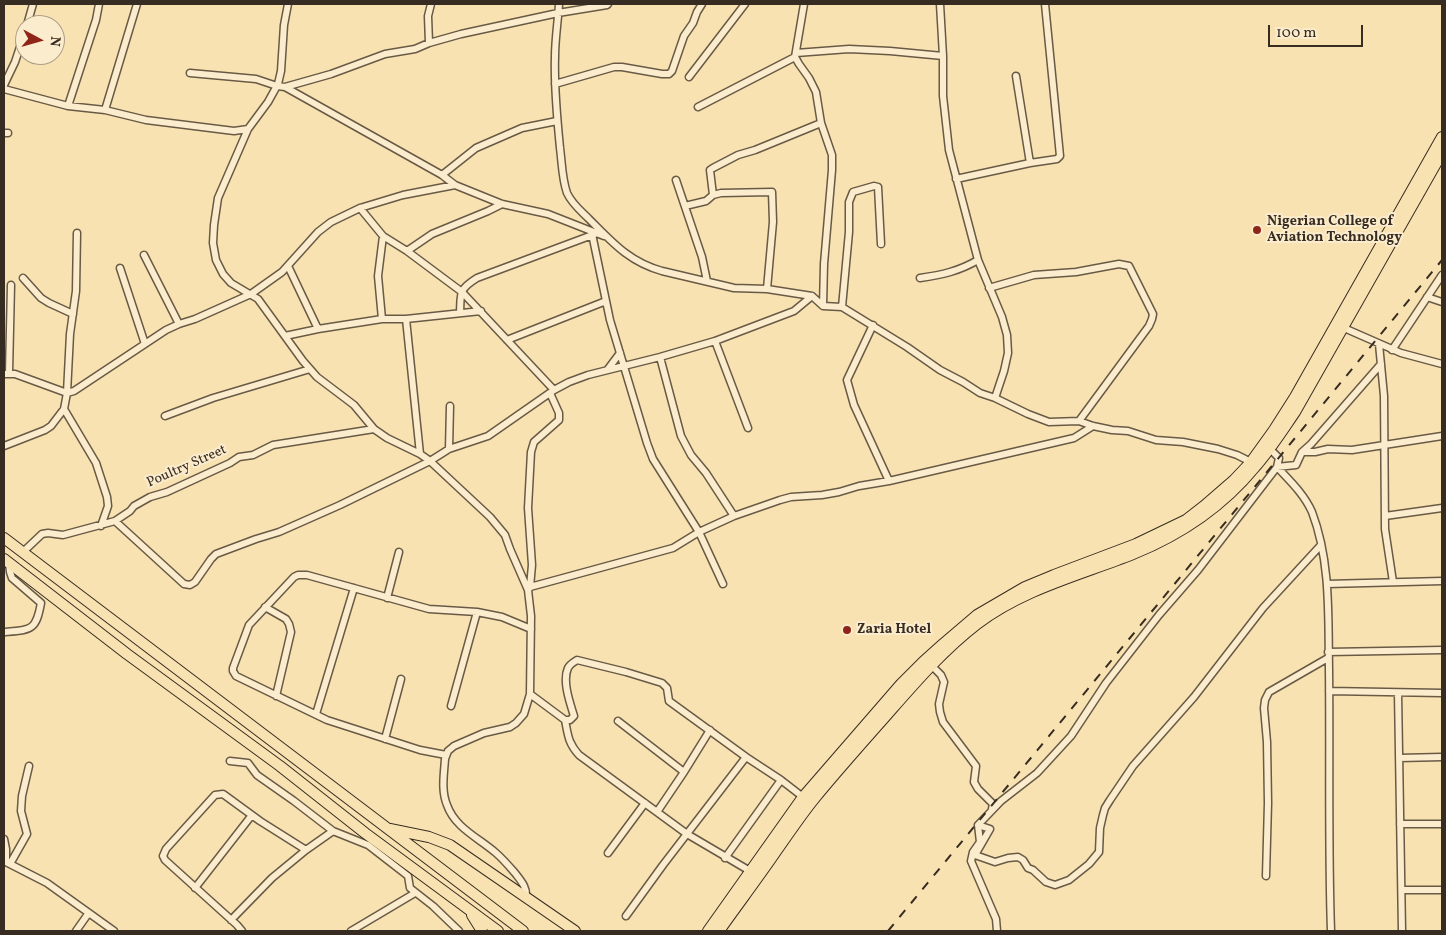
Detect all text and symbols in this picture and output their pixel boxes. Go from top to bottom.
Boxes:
north arrow [15,15,65,65]
scale bar [1271,15,1366,47]
text: 100 m [1276,23,1316,44]
text: N [44,35,64,48]
place label: Nigerian College of Aviation Technology [1267,214,1402,246]
marker: Nigerian College of Aviation Technology [1251,224,1263,236]
street label: Poultry Street [145,442,229,492]
place label: Zaria Hotel [857,622,931,638]
marker: Zaria Hotel [841,624,853,636]

